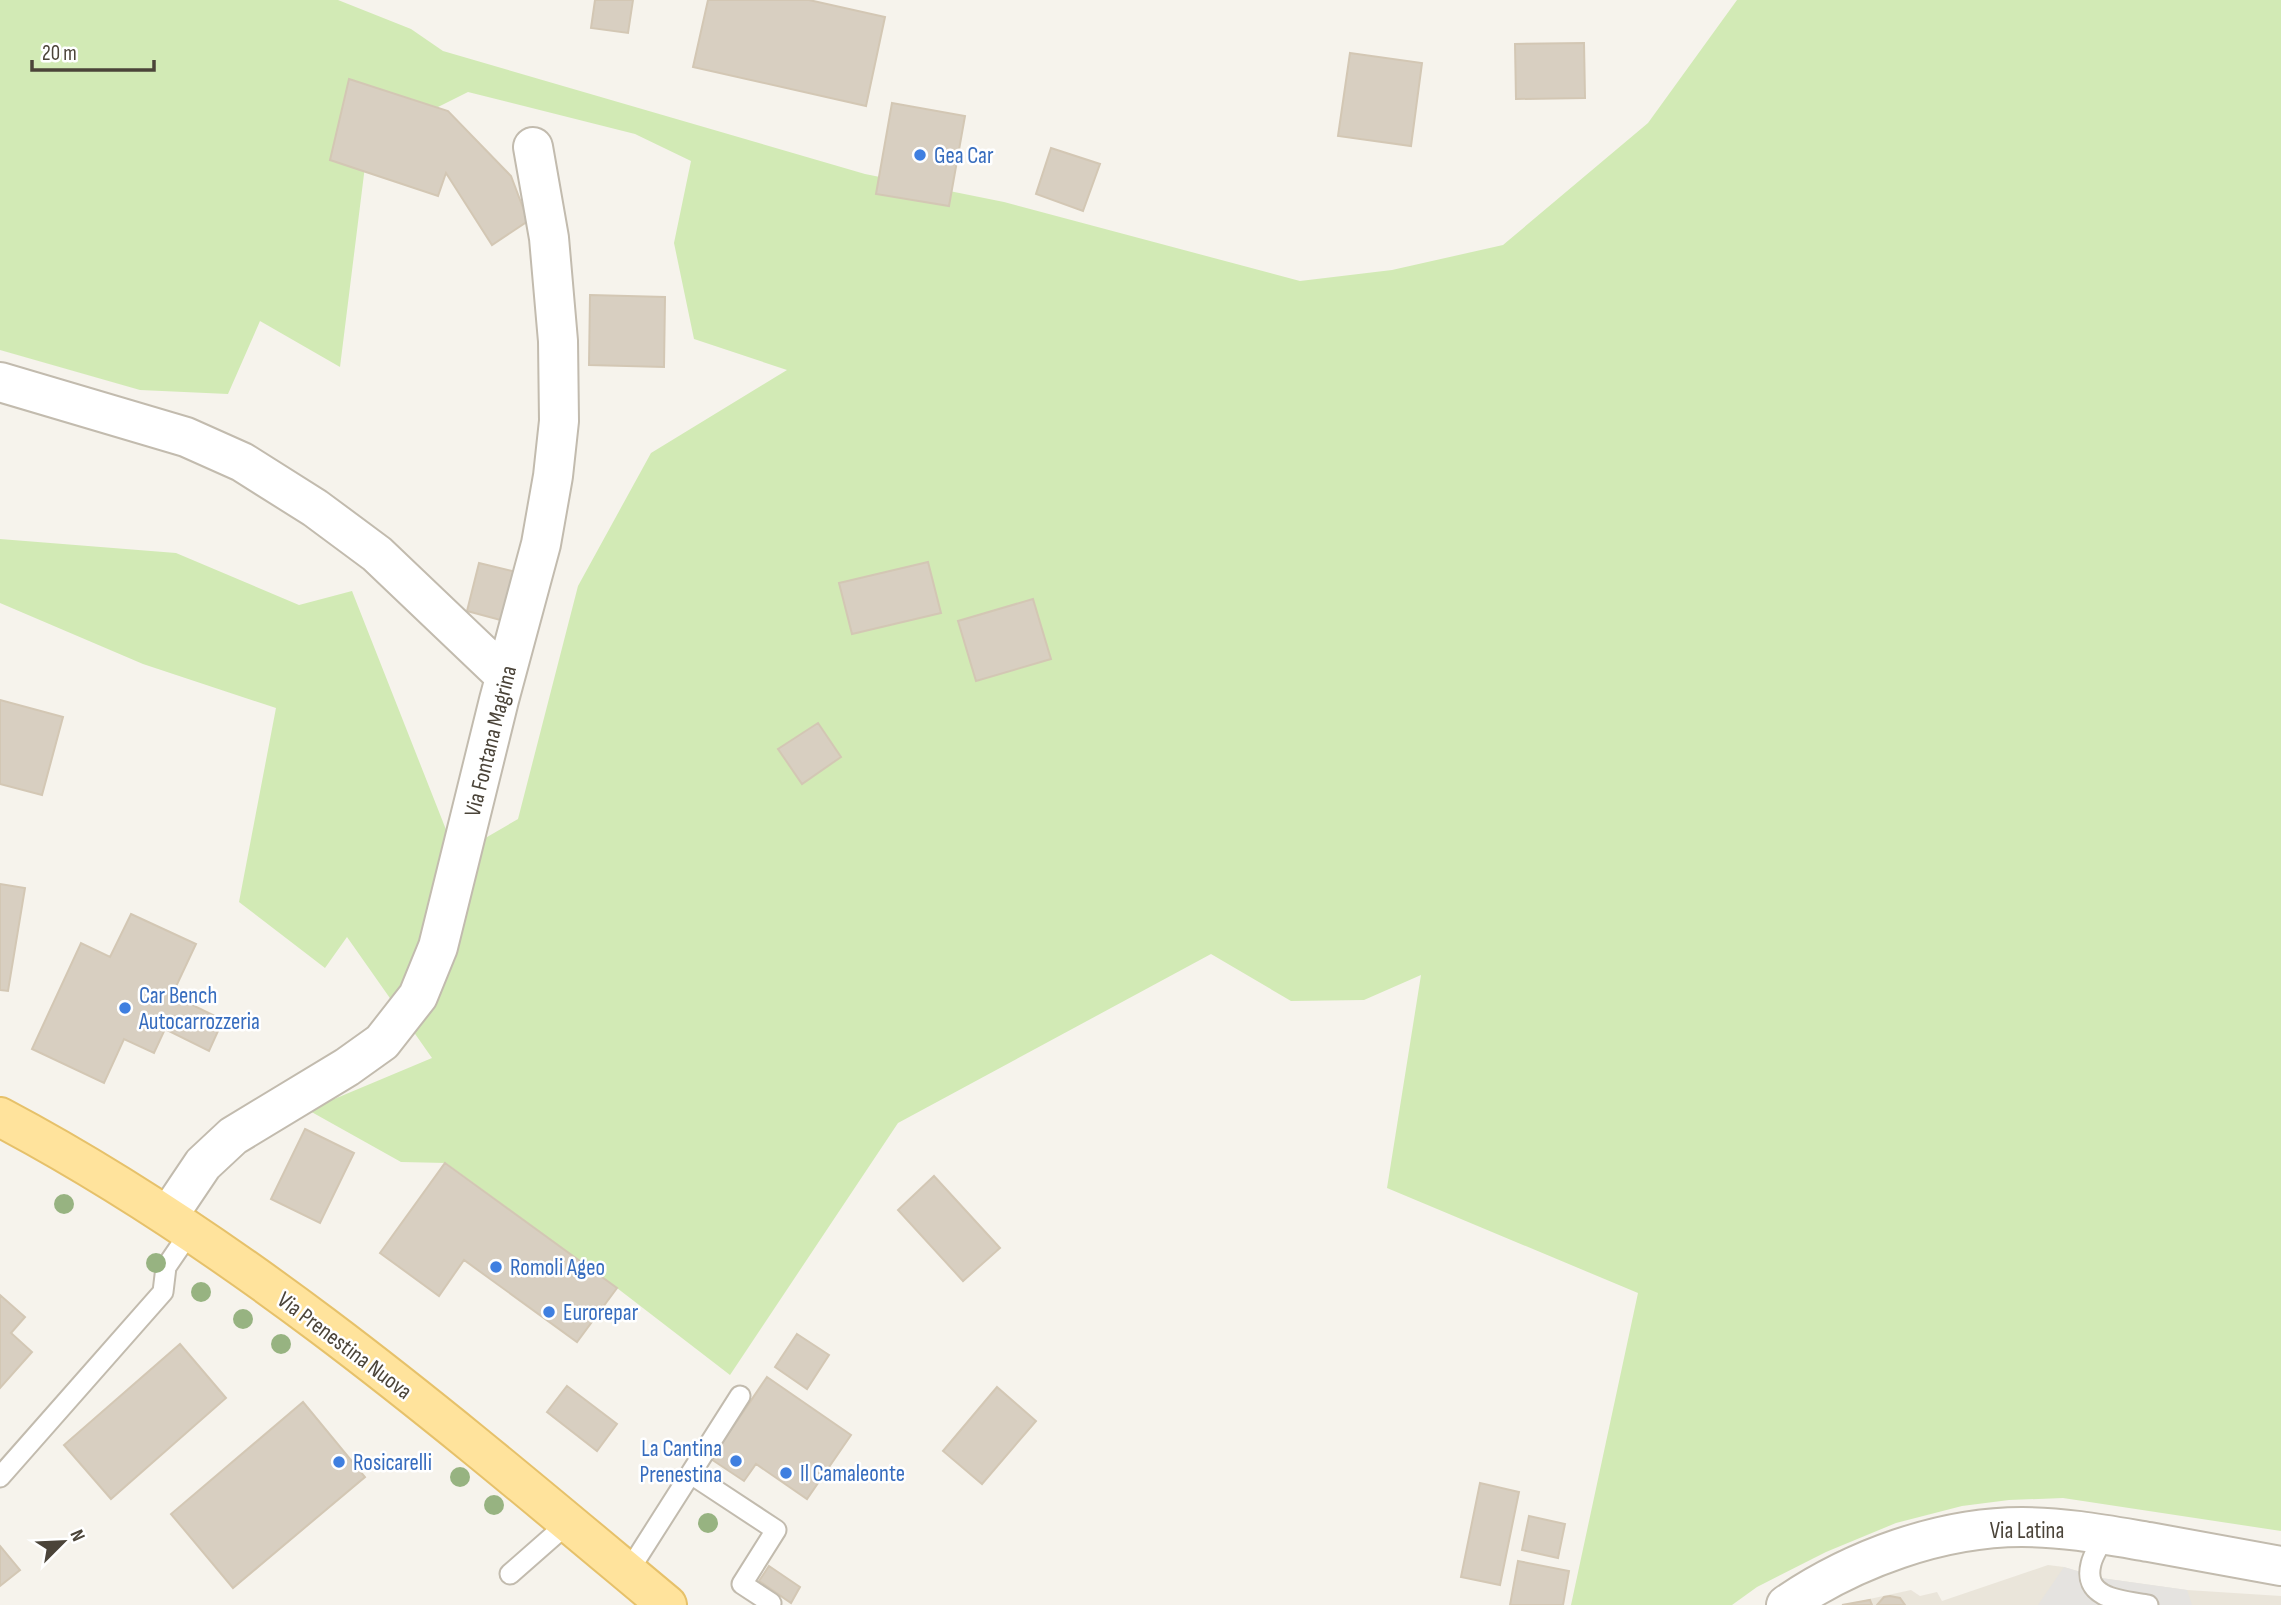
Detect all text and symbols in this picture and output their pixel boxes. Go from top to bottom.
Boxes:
scale bar [32,28,154,72]
text: 20 m [42,41,77,66]
place label: Gea Car [934,142,994,170]
marker: Gea Car [912,147,928,163]
street label: Via Fontana Magrina [459,663,523,820]
place label: Car Bench Autocarrozzeria [138,982,260,1036]
marker: Car Bench Autocarrozzeria [117,1000,133,1016]
place label: Romoli Ageo [510,1254,605,1282]
marker: Romoli Ageo [488,1259,504,1275]
street label: Via Prenestina Nuova [272,1286,417,1406]
place label: Eurorepar [563,1299,639,1327]
marker: Eurorepar [541,1304,557,1320]
place label: La Cantina Prenestina [639,1435,722,1489]
place label: Rosicarelli [353,1449,432,1477]
marker: La Cantina Prenestina [728,1453,744,1469]
marker: Rosicarelli [331,1454,347,1470]
place label: Il Camaleonte [800,1460,905,1488]
marker: Il Camaleonte [778,1465,794,1481]
north arrow [28,1507,98,1577]
street label: Via Latina [1990,1517,2064,1545]
text: N [65,1526,90,1545]

